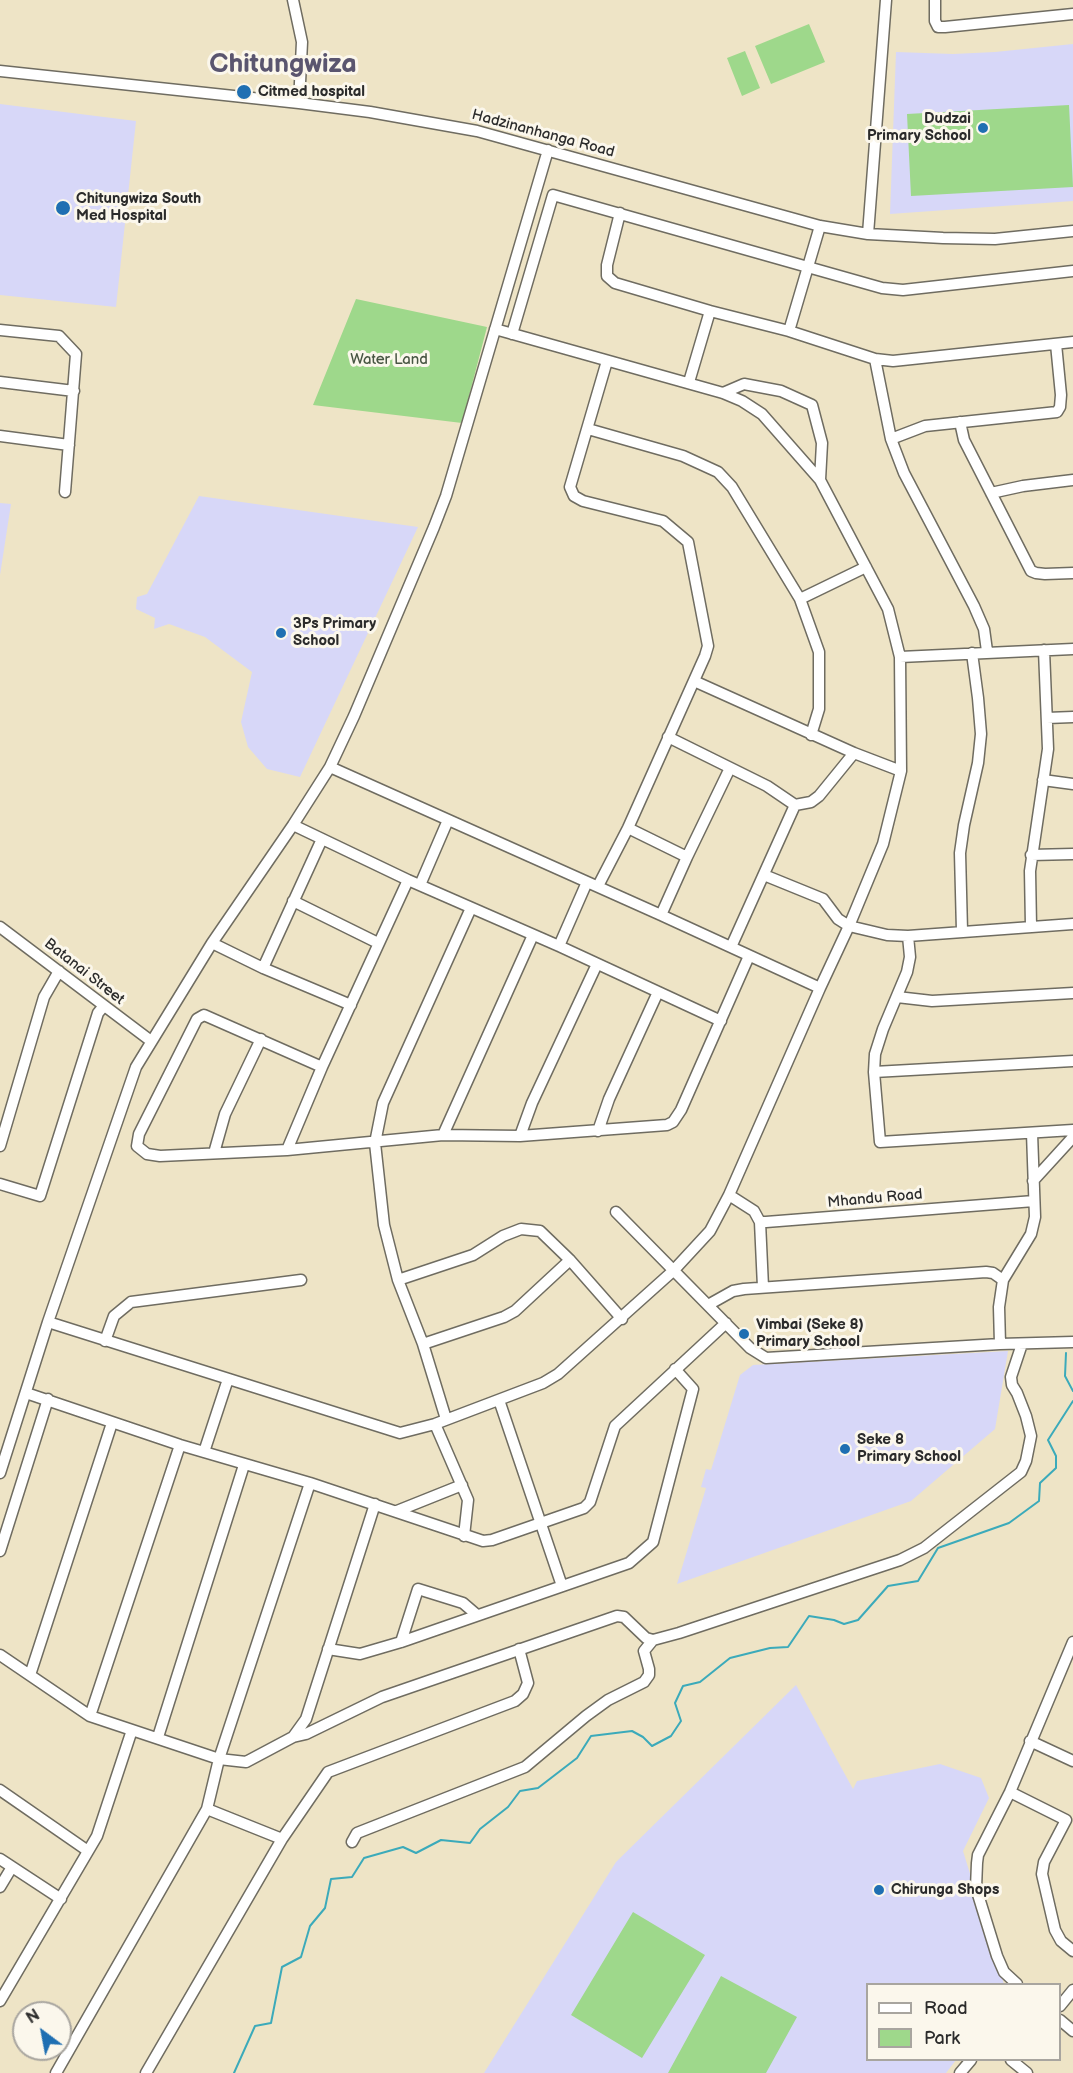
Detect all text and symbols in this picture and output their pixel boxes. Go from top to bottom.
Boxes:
district label: Chitungwiza [209,49,357,81]
marker: Citmed hospital [235,83,253,101]
place label: Citmed hospital [258,83,365,101]
street label: Hadzinanhanga Road [470,106,616,162]
place label: Dudzai Primary School [867,110,971,145]
marker: Dudzai Primary School [976,121,990,135]
place label: Chitungwiza South Med Hospital [76,190,201,225]
marker: Chitungwiza South Med Hospital [54,199,72,217]
park label: Water Land [350,351,428,369]
place label: 3Ps Primary School [293,615,376,650]
marker: 3Ps Primary School [274,626,288,640]
street label: Batanai Street [40,935,128,1009]
street label: Mhandu Road [827,1186,923,1212]
place label: Vimbai (Seke 8) Primary School [756,1316,864,1351]
marker: Vimbai (Seke 8) Primary School [737,1327,751,1341]
place label: Seke 8 Primary School [857,1431,961,1466]
marker: Seke 8 Primary School [838,1442,852,1456]
place label: Chirunga Shops [891,1881,999,1899]
marker: Chirunga Shops [872,1883,886,1897]
legend [866,1983,1061,2061]
text: Road [924,1998,968,2019]
north arrow [12,2001,72,2061]
text: N [23,2006,43,2028]
text: Park [924,2028,960,2049]

